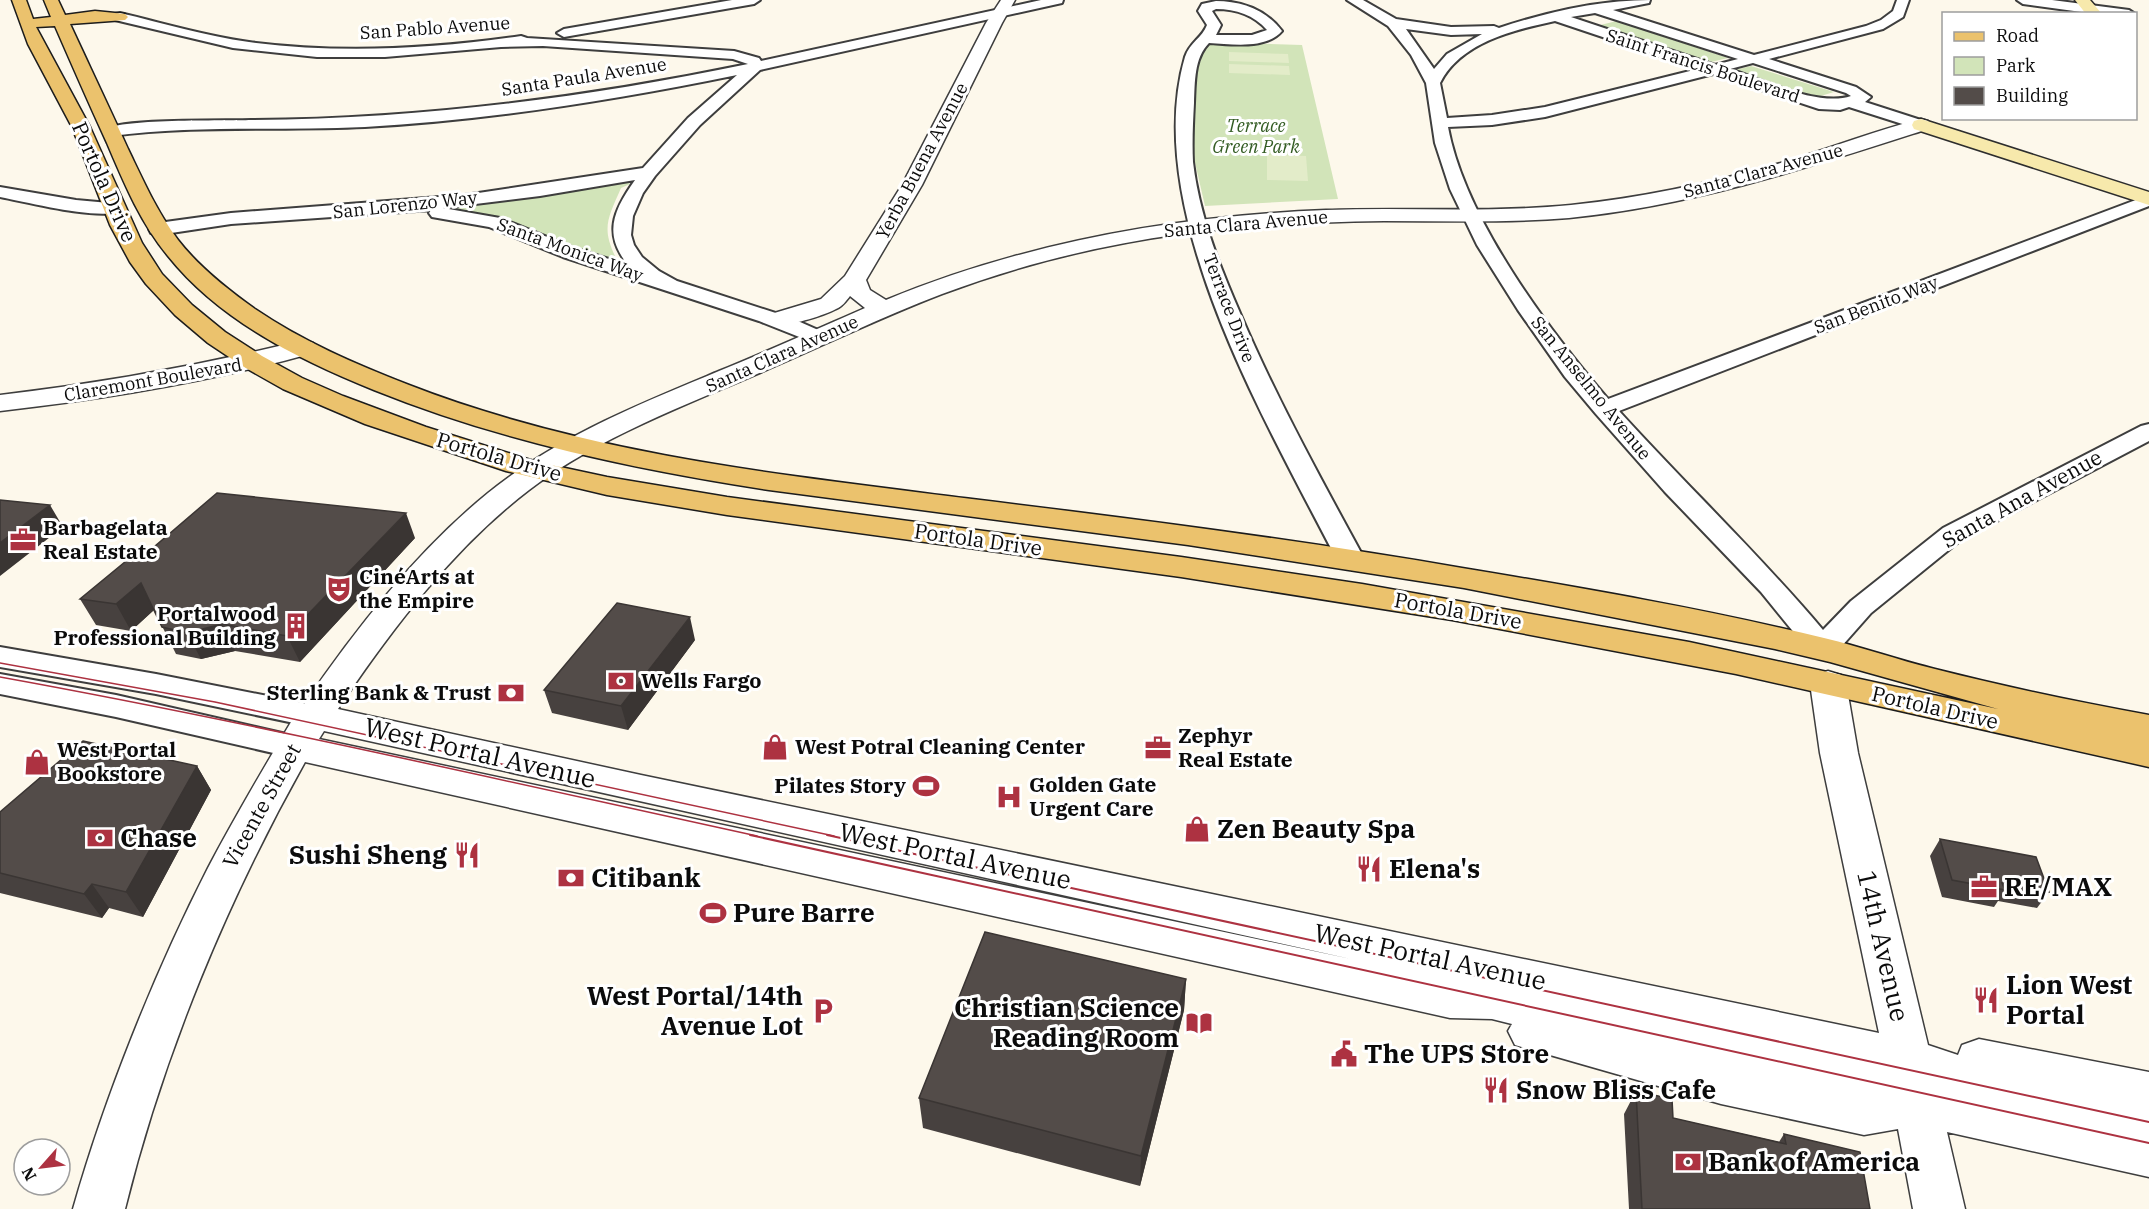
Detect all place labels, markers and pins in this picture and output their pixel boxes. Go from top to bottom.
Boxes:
place label: Barbagelata Real Estate [43,513,168,565]
office icon: Barbagelata Real Estate [8,525,38,555]
place label: CinéArts at the Empire [359,562,474,614]
theatre icon: CinéArts at the Empire [324,574,354,604]
place label: Portalwood Professional Building [53,599,277,651]
building icon: Portalwood Professional Building [281,611,311,641]
bank icon: Wells Fargo [606,666,636,696]
place label: Wells Fargo [641,666,762,694]
place label: Sterling Bank & Trust [267,678,491,706]
bank icon: Sterling Bank & Trust [496,678,526,708]
place label: Zephyr Real Estate [1178,721,1293,773]
shop icon: West Potral Cleaning Center [760,732,790,762]
place label: West Potral Cleaning Center [795,732,1086,760]
office icon: Zephyr Real Estate [1143,733,1173,763]
place label: West Portal Bookstore [57,735,176,787]
shop icon: West Portal Bookstore [22,747,52,777]
place label: Golden Gate Urgent Care [1029,770,1157,822]
place label: Pilates Story [774,771,906,799]
sports icon: Pilates Story [911,771,941,801]
hospital icon: Golden Gate Urgent Care [994,782,1024,812]
place label: Zen Beauty Spa [1217,811,1415,845]
shop icon: Zen Beauty Spa [1182,814,1212,844]
place label: Chase [120,820,197,854]
bank icon: Chase [85,823,115,853]
place label: Sushi Sheng [289,837,447,871]
restaurant icon: Sushi Sheng [452,840,482,870]
place label: Elena's [1389,851,1480,885]
restaurant icon: Elena's [1354,854,1384,884]
place label: Citibank [591,860,701,894]
bank icon: Citibank [556,863,586,893]
place label: RE/MAX [2004,869,2112,903]
office icon: RE/MAX [1969,872,1999,902]
place label: Pure Barre [733,895,875,929]
sports icon: Pure Barre [698,898,728,928]
place label: Lion West Portal [2006,967,2132,1031]
place label: West Portal/14th Avenue Lot [587,978,803,1042]
restaurant icon: Lion West Portal [1971,985,2001,1015]
place label: Christian Science Reading Room [954,990,1179,1054]
parking icon: West Portal/14th Avenue Lot [808,996,838,1026]
library icon: Christian Science Reading Room [1184,1008,1214,1038]
place label: The UPS Store [1364,1036,1549,1070]
public building icon: The UPS Store [1329,1039,1359,1069]
place label: Snow Bliss Cafe [1516,1072,1716,1106]
restaurant icon: Snow Bliss Cafe [1481,1075,1511,1105]
place label: Bank of America [1708,1144,1920,1178]
bank icon: Bank of America [1673,1147,1703,1177]

